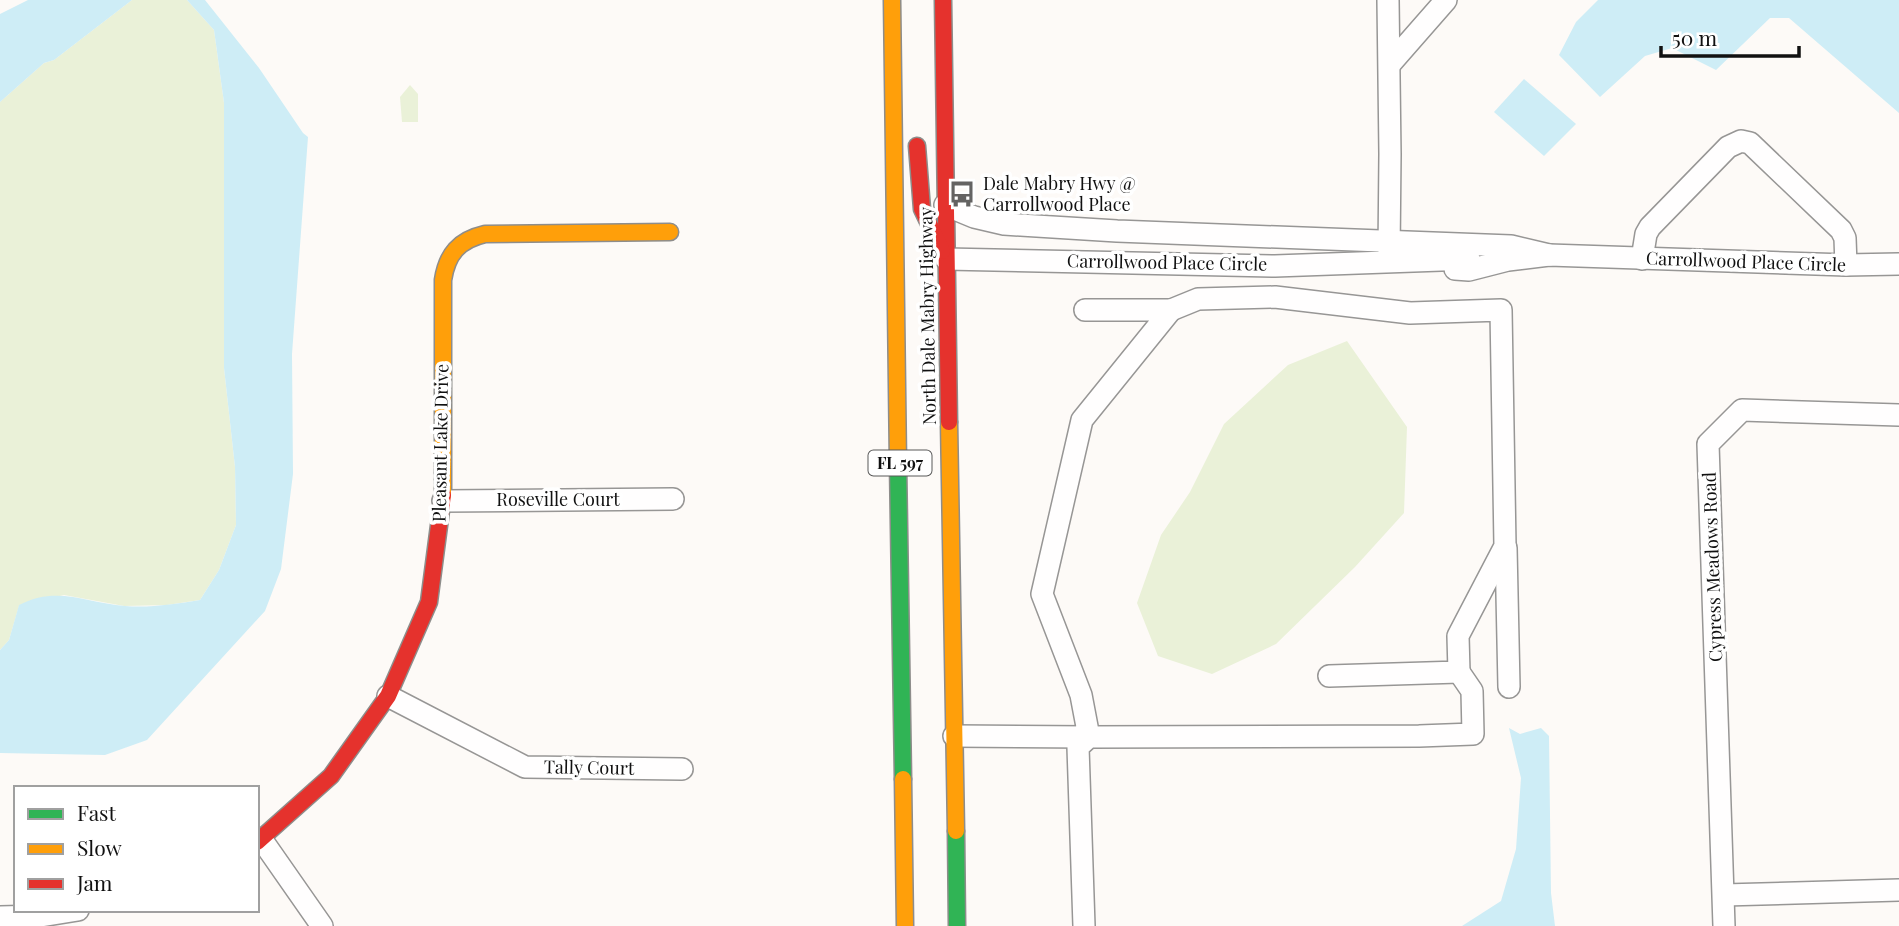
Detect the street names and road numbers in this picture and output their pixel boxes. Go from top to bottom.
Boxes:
street label: North Dale Mabry Highway [913,207,941,425]
street label: Carrollwood Place Circle [1646,246,1847,276]
street label: Carrollwood Place Circle [1067,248,1267,276]
street label: Pleasant Lake Drive [427,364,453,522]
road number: FL 597 [869,450,932,476]
street label: Cypress Meadows Road [1697,471,1727,662]
street label: Roseville Court [496,487,620,511]
street label: Tally Court [544,754,635,780]

